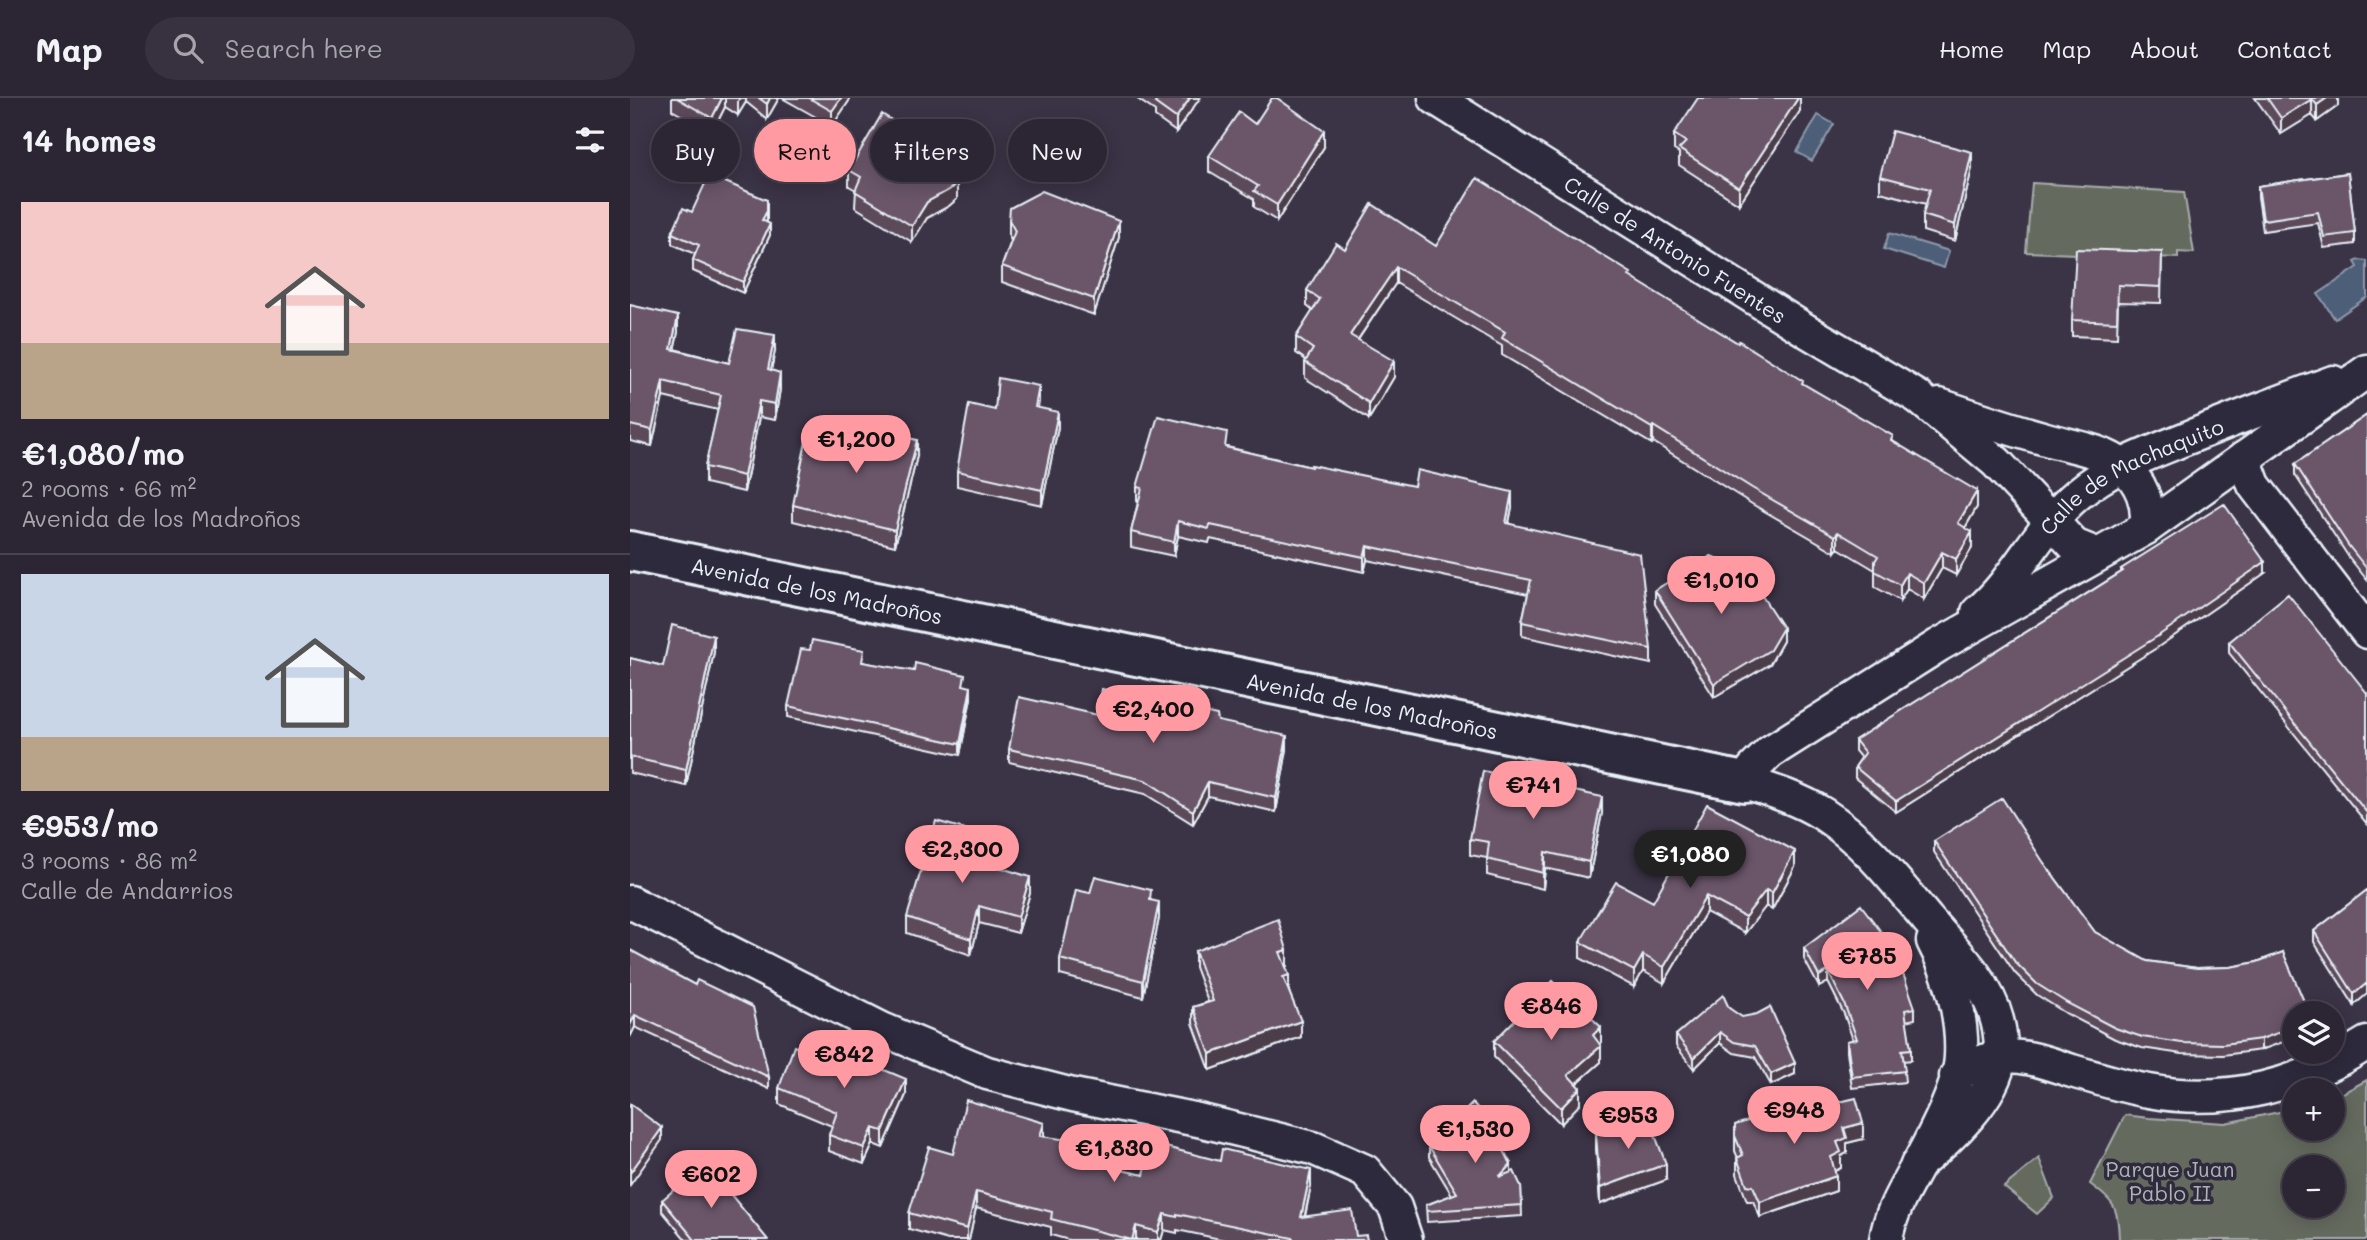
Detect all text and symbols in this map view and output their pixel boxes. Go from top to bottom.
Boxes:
search box [145,17,635,80]
text: Map [35,27,103,70]
icon: search [169,29,207,67]
text: Search here [225,31,383,65]
text: Home [1939,33,2004,64]
text: Map [2042,33,2091,64]
text: About [2129,33,2199,64]
text: Contact [2237,33,2332,64]
chip: Buy [651,119,740,182]
chip: Rent [754,119,856,182]
chip: Filters [870,119,994,182]
chip: New [1008,119,1107,182]
text: 14 homes [21,120,157,160]
icon: filters [571,121,609,159]
street label: Calle de Antonio Fuentes [1560,169,1792,328]
icon: home [252,248,378,374]
street label: Calle de Machaquito [2033,412,2227,540]
pin: €1,200 [799,416,913,475]
text: €1,200 [817,423,895,453]
text: €1,080/mo [21,433,185,473]
text: 2 rooms · 66 m² [21,473,196,503]
text: Avenida de los Madroños [21,503,301,533]
street label: Avenida de los Madroños [689,551,945,629]
pin: €1,010 [1664,556,1778,616]
text: €1,010 [1683,564,1759,594]
icon: home [252,620,378,746]
street label: Avenida de los Madroños [1244,666,1500,744]
pin: €2,400 [1096,686,1210,745]
text: €2,400 [1112,693,1194,723]
pin: €741 [1492,762,1574,821]
text: €741 [1505,769,1561,799]
text: €953/mo [21,805,158,845]
pin: €2,300 [905,826,1019,885]
pin: €1,080 [1633,830,1747,890]
text: €2,300 [921,833,1003,863]
text: €1,080 [1650,838,1730,868]
text: 3 rooms · 86 m² [21,845,197,875]
text: Calle de Andarrios [21,875,234,905]
pin: €785 [1826,932,1908,992]
text: €785 [1837,940,1897,970]
pin: €846 [1510,982,1592,1042]
text: €846 [1520,990,1582,1020]
map controls [2282,1001,2345,1218]
button: layers [2282,1001,2345,1064]
pin: €842 [803,1030,885,1090]
text: €842 [814,1038,874,1068]
button: + [2282,1078,2345,1141]
pin: €948 [1753,1086,1835,1146]
pin: €953 [1587,1091,1669,1151]
text: €948 [1763,1094,1825,1124]
text: €953 [1598,1099,1658,1129]
pin: €1,530 [1418,1105,1532,1165]
text: €1,530 [1436,1113,1514,1143]
pin: €1,830 [1057,1124,1171,1184]
text: €1,830 [1075,1132,1153,1162]
pin: €602 [670,1150,752,1210]
park label: Parque Juan Pablo II [2106,1155,2234,1206]
button: − [2282,1155,2345,1218]
text: €602 [681,1158,741,1188]

